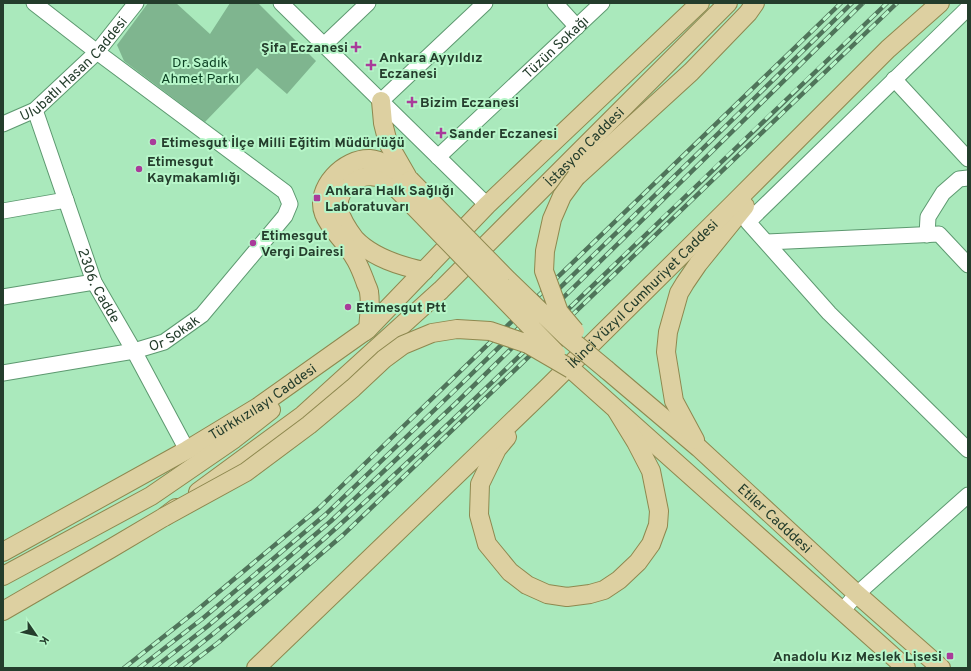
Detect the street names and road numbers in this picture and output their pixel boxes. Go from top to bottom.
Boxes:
street label: Tüzün Sokağı [520,13,593,83]
street label: Ulubatlı Hasan Caddesi [18,14,132,126]
street label: İstasyon Caddesi [541,105,629,191]
street label: İkinci Yüzyıl Cumhuriyet Caddesi [564,217,722,373]
street label: 2306. Cadde [73,246,123,326]
street label: Or Sokak [147,312,203,356]
street label: Türkkızılayı Caddesi [206,361,320,445]
street label: Etiler Cadddesi [733,481,815,558]

